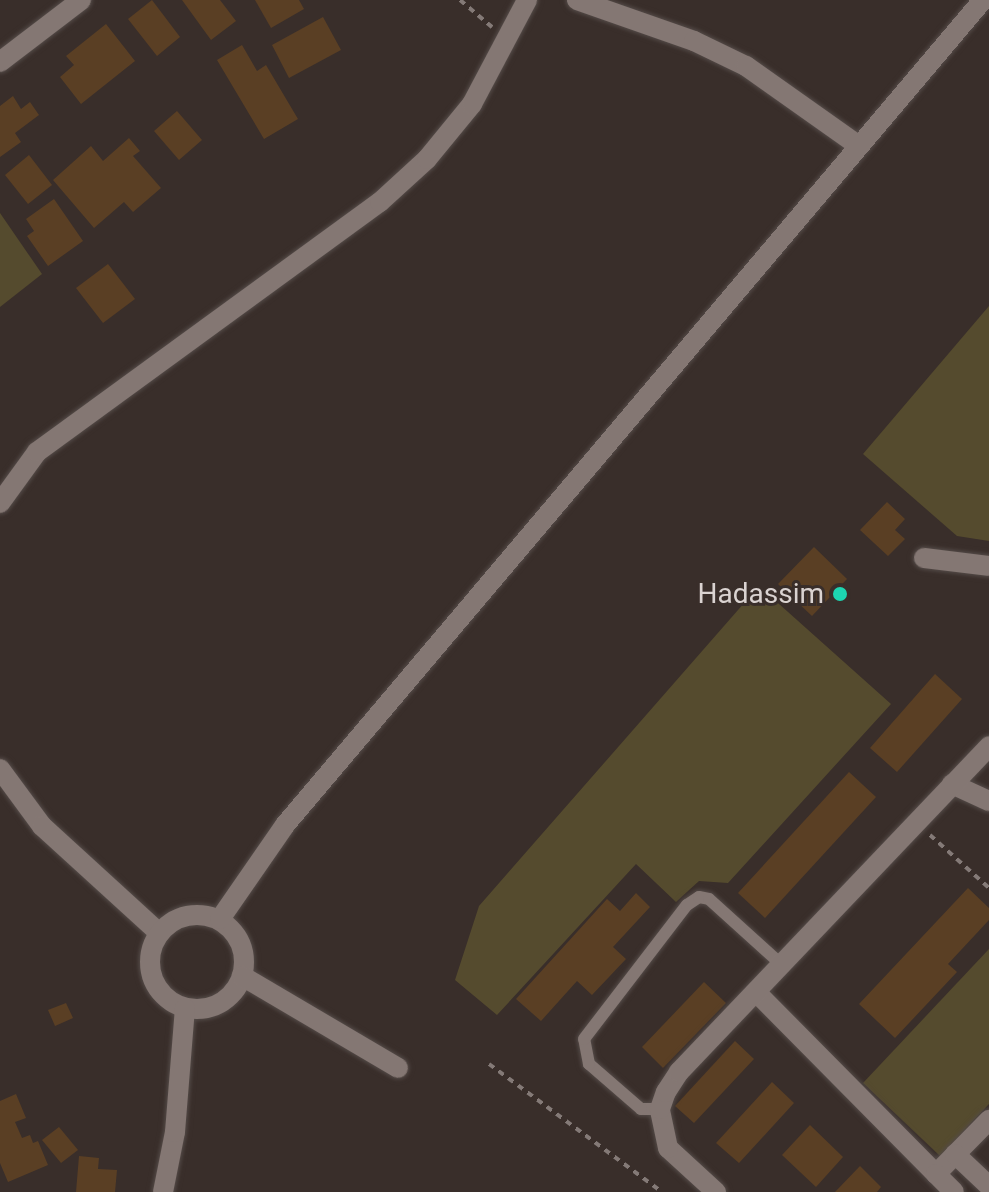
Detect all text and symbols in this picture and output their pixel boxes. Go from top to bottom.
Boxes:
place label: Hadassim [698,577,824,611]
marker: Hadassim [831,585,849,603]

